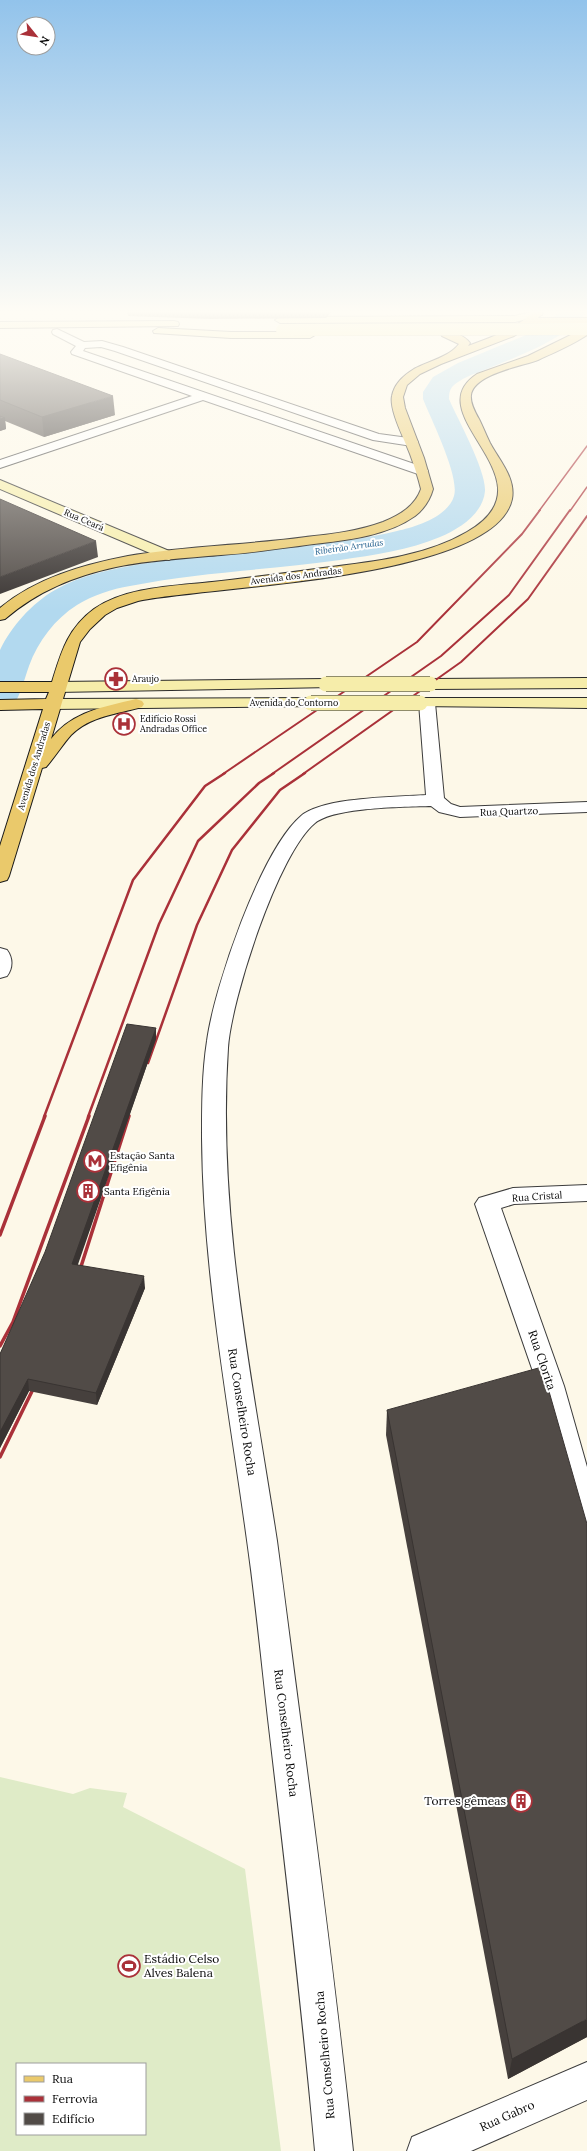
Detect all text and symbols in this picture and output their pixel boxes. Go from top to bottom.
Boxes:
north arrow [16,16,56,56]
text: N [36,34,53,49]
street label: Rua Ceará [63,506,106,533]
water label: Ribeirão Arrudas [314,536,384,557]
street label: Avenida dos Andradas [249,564,342,587]
pharmacy icon: Araujo [103,666,129,692]
place label: Araujo [131,673,159,684]
street label: Avenida do Contorno [249,697,338,708]
hospital icon: Edifício Rossi Andradas Office [111,711,137,737]
place label: Edifício Rossi Andradas Office [139,713,207,734]
street label: Avenida dos Andradas [15,720,52,812]
street label: Rua Quartzo [480,804,539,819]
metro station icon: Estação Santa Efigênia [82,1148,108,1174]
place label: Estação Santa Efigênia [110,1149,175,1174]
building icon: Santa Efigênia [75,1178,101,1204]
place label: Santa Efigênia [104,1185,170,1198]
street label: Rua Cristal [511,1188,563,1205]
street label: Rua Clorita [525,1328,560,1392]
street label: Rua Conselheiro Rocha [225,1347,260,1477]
street label: Rua Conselheiro Rocha [271,1668,302,1798]
building icon: Torres gêmeas [508,1788,534,1814]
place label: Torres gêmeas [424,1793,506,1808]
place label: Estádio Celso Alves Balena [143,1951,219,1980]
sports icon: Estádio Celso Alves Balena [116,1953,142,1979]
street label: Rua Conselheiro Rocha [311,1990,338,2120]
legend [16,2063,146,2135]
text: Rua [52,2071,73,2086]
text: Ferrovia [52,2091,98,2106]
street label: Rua Gabro [477,2097,537,2134]
text: Edifício [52,2111,95,2126]

